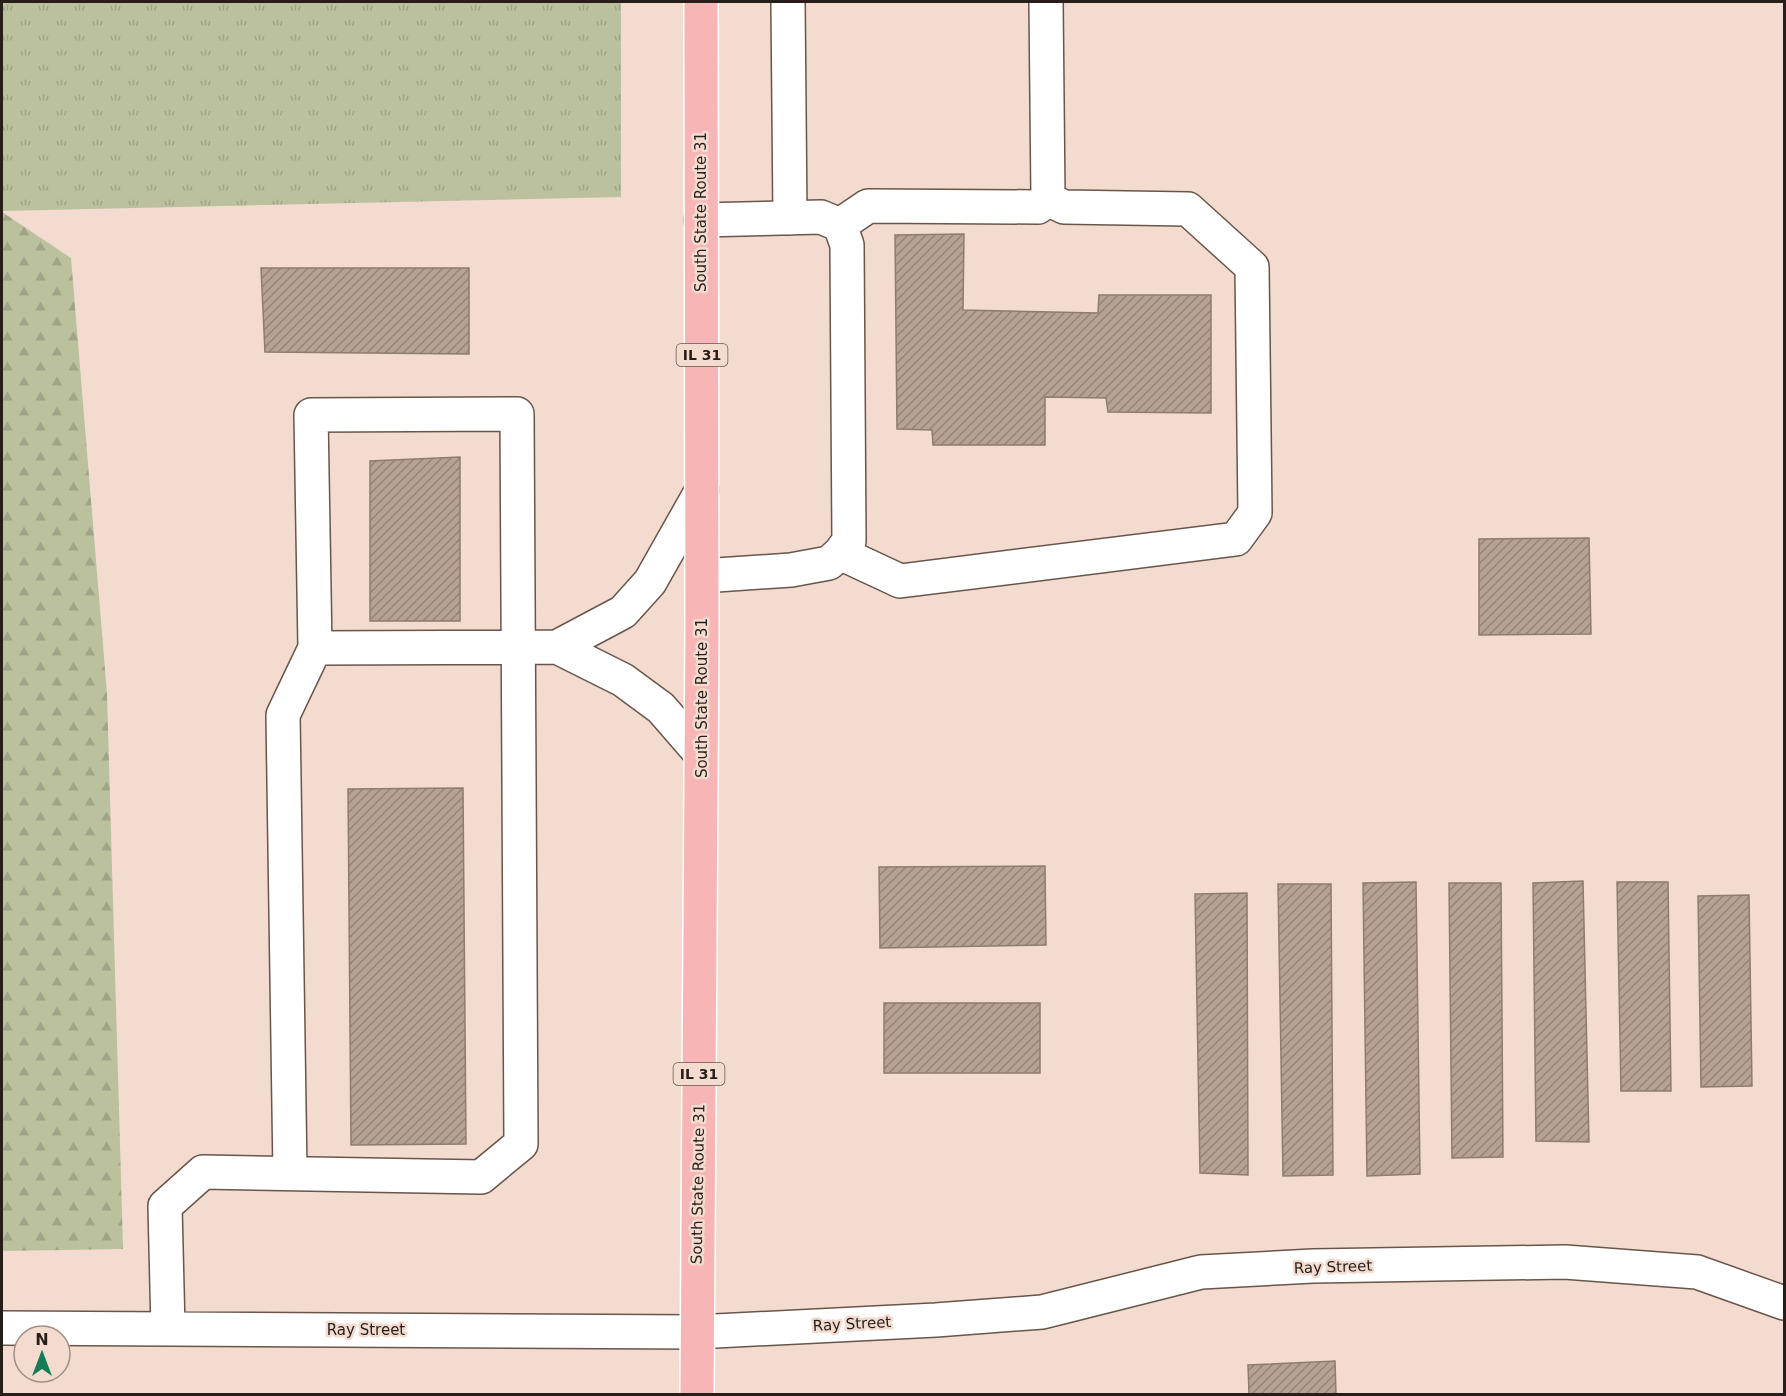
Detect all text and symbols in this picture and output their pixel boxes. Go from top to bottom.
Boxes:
street label: South State Route 31 [692,132,710,292]
road number: IL 31 [676,344,728,366]
street label: South State Route 31 [693,618,711,778]
road number: IL 31 [674,1063,724,1085]
street label: South State Route 31 [688,1104,708,1264]
street label: Ray Street [1293,1257,1373,1277]
street label: Ray Street [812,1313,892,1335]
street label: Ray Street [327,1321,405,1339]
north arrow [12,1324,72,1384]
text: N [35,1330,49,1349]

